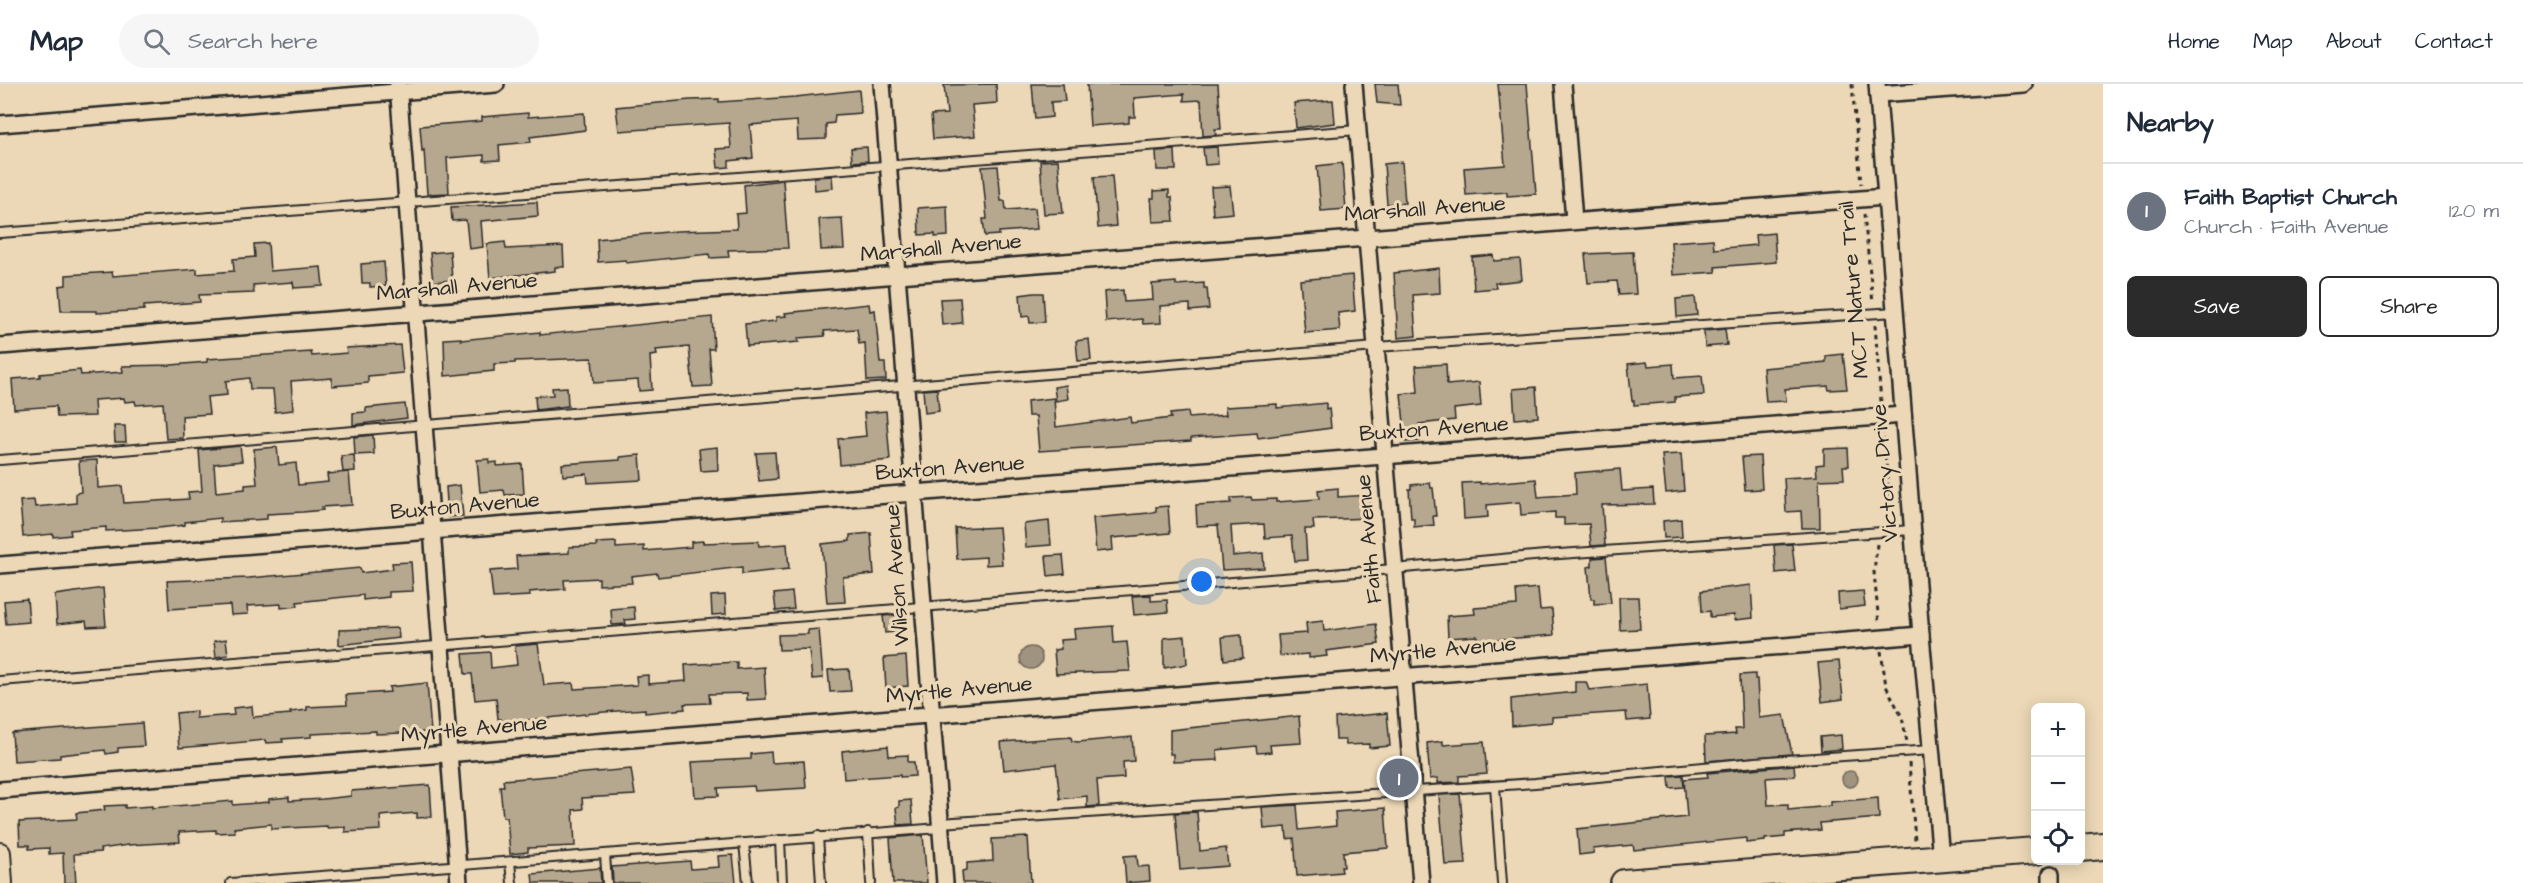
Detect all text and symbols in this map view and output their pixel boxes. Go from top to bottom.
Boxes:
search box [119,14,539,68]
text: Map [30,22,83,61]
icon: search [140,25,173,58]
text: Search here [188,26,318,57]
text: Home [2168,27,2220,56]
text: Map [2253,27,2293,56]
text: About [2326,27,2382,56]
text: Contact [2415,27,2493,56]
text: Nearby [2127,105,2214,141]
text: Faith Baptist Church [2184,182,2397,213]
street label: Marshall Avenue [1343,188,1507,230]
text: 1 [2145,197,2148,225]
text: 120 m [2449,197,2499,225]
street label: MCT Nature Trail [1831,200,1877,380]
text: Church · Faith Avenue [2184,213,2389,241]
street label: Marshall Avenue [859,225,1023,270]
street label: Marshall Avenue [375,264,539,309]
button: Save [2127,276,2307,337]
button: Share [2319,276,2499,337]
street label: Victory Drive [1864,403,1907,543]
street label: Buxton Avenue [1358,408,1510,450]
street label: Buxton Avenue [874,447,1026,489]
street label: Faith Avenue [1348,473,1390,605]
street label: Buxton Avenue [389,484,541,528]
street label: Wilson Avenue [877,503,917,647]
your location [1187,567,1216,596]
street label: Myrtle Avenue [1368,628,1518,673]
street label: Myrtle Avenue [884,668,1034,713]
map controls [2031,703,2085,865]
button: + [2031,703,2085,757]
street label: Myrtle Avenue [399,707,549,752]
pin: 1 [1380,756,1418,800]
button: − [2031,757,2085,811]
button: locate [2031,811,2085,865]

